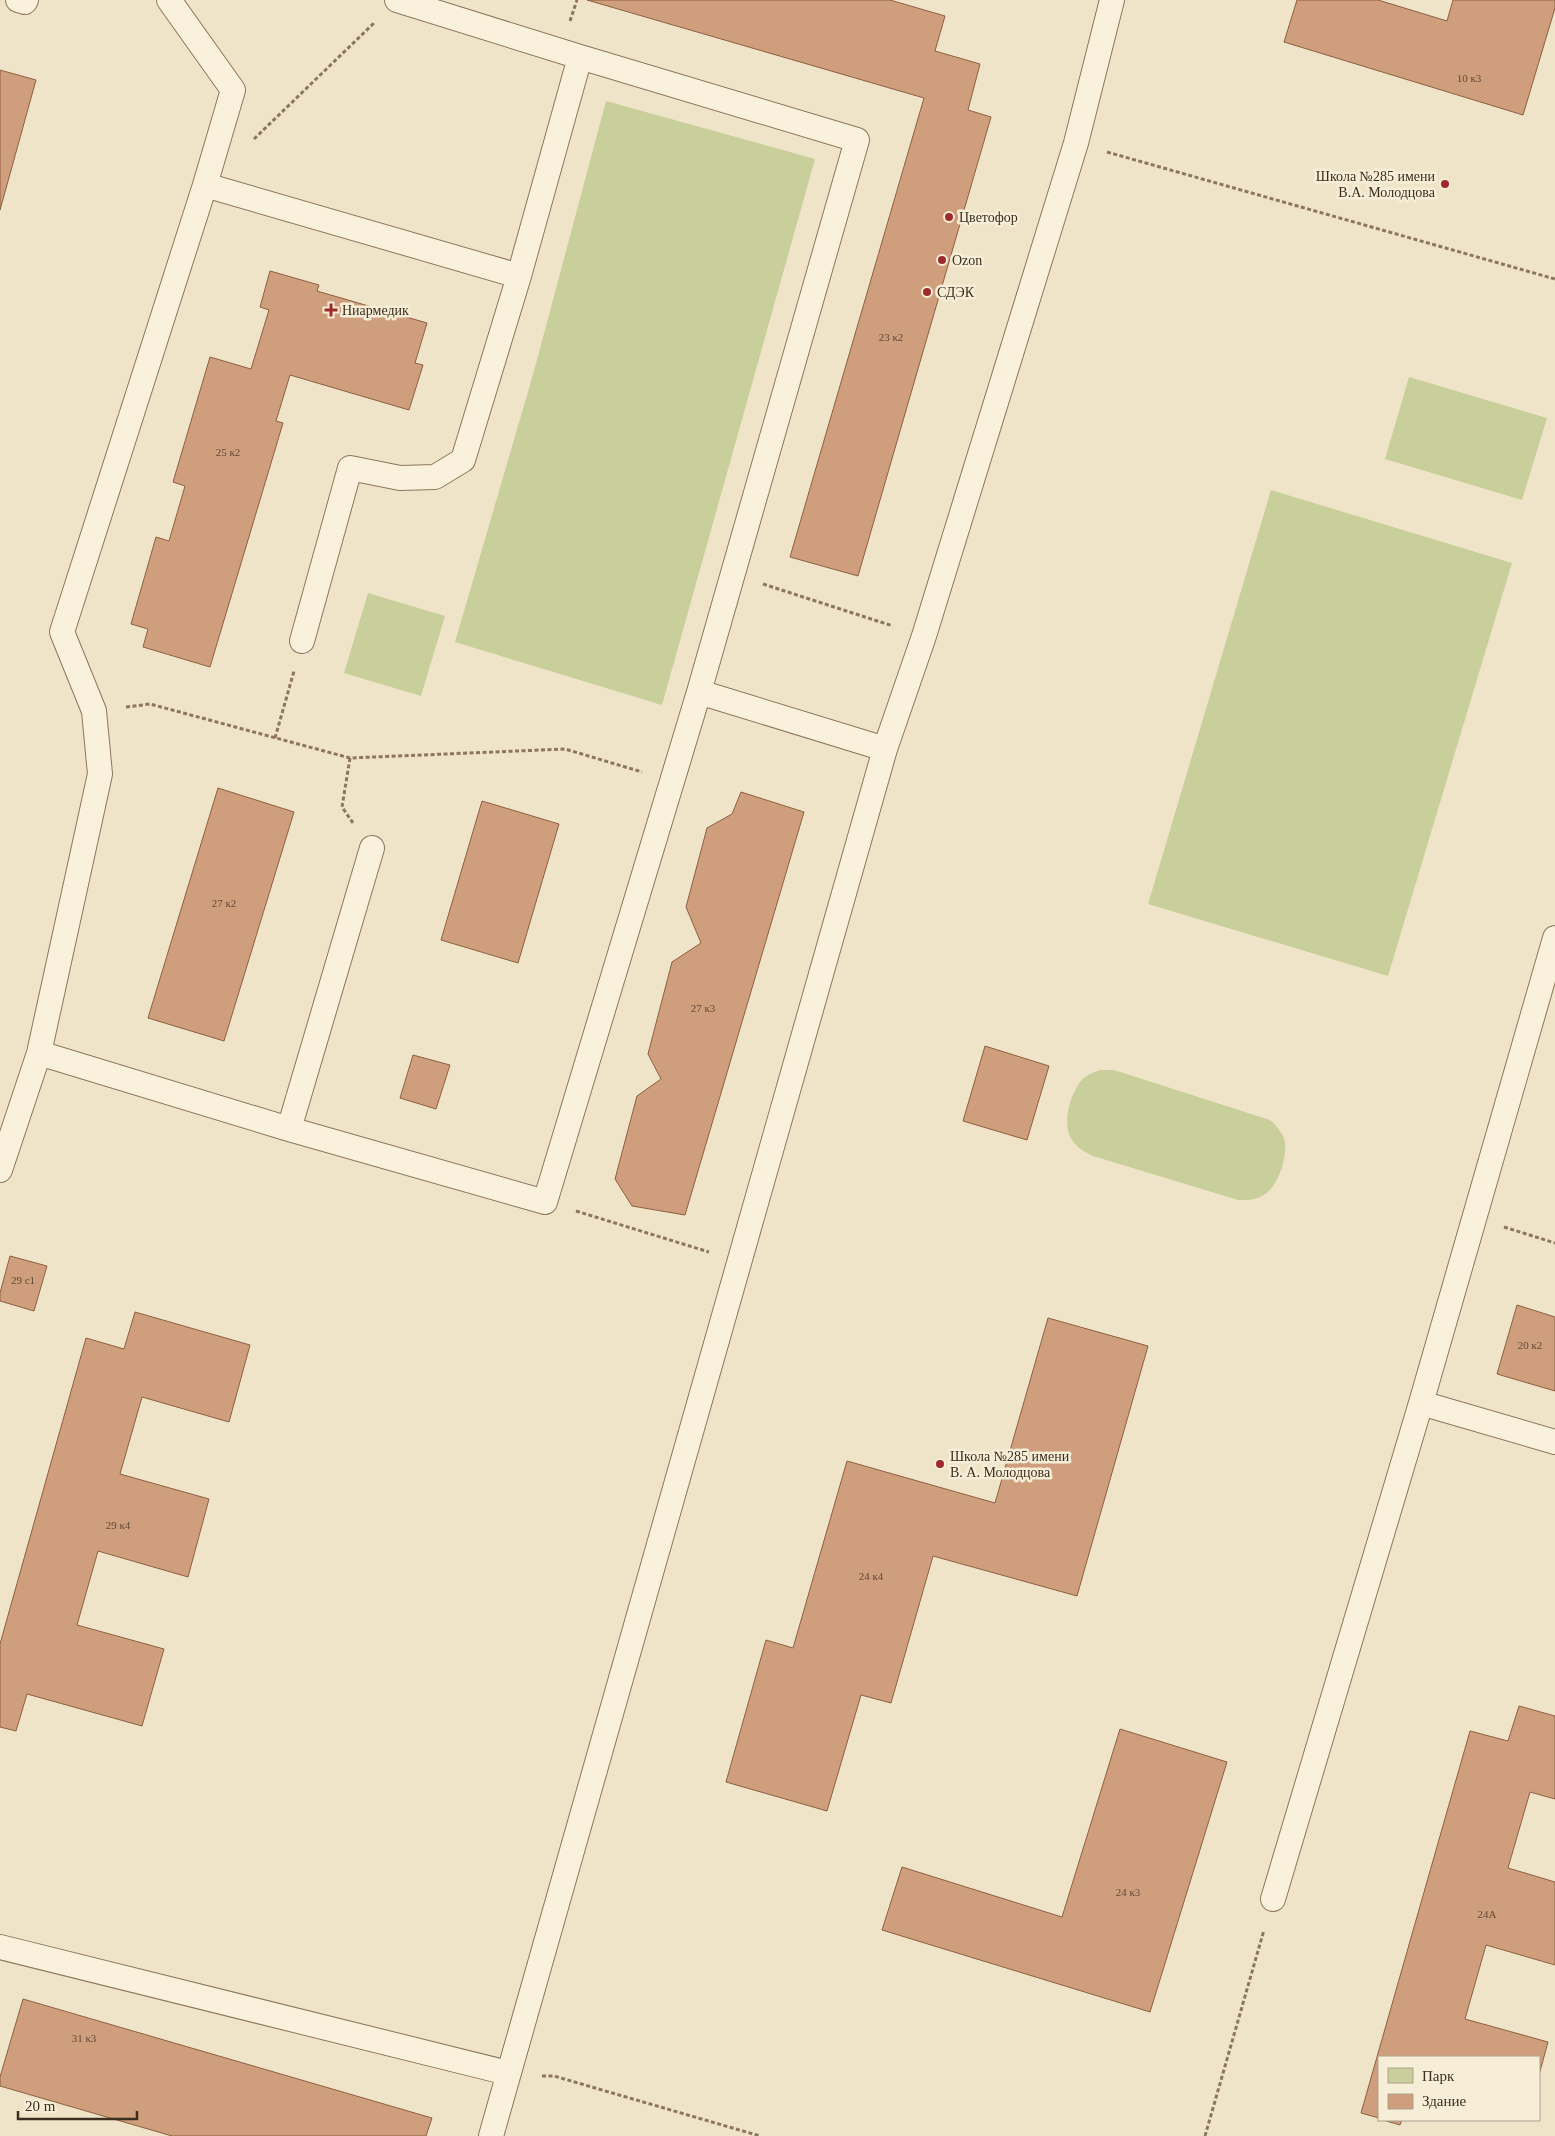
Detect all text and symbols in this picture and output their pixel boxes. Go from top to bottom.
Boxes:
house number: 10 к3 [1457,72,1482,84]
place label: Школа №285 имени В.А. Молодцова [1316,169,1436,200]
marker: Школа №285 имени В.А. Молодцова [1439,178,1451,190]
place label: Цветофор [959,210,1018,225]
marker: Цветофор [943,211,955,223]
place label: Ozon [952,253,982,268]
marker: Ozon [936,254,948,266]
place label: СДЭК [937,285,975,300]
marker: СДЭК [921,286,933,298]
marker: Ниармедик [324,303,338,317]
place label: Ниармедик [342,303,409,318]
house number: 23 к2 [879,331,903,343]
house number: 25 к2 [216,446,240,458]
house number: 27 к2 [212,897,236,909]
house number: 27 к3 [691,1002,716,1014]
house number: 29 с1 [11,1274,35,1286]
house number: 20 к2 [1518,1339,1542,1351]
place label: Школа №285 имени В. А. Молодцова [950,1449,1070,1480]
marker: Школа №285 имени В. А. Молодцова [934,1458,946,1470]
house number: 29 к4 [106,1519,131,1531]
house number: 24 к4 [859,1570,884,1582]
house number: 24 к3 [1116,1886,1141,1898]
house number: 24А [1478,1908,1497,1920]
house number: 31 к3 [72,2032,97,2044]
legend [1378,2056,1540,2121]
text: Парк [1422,2068,1455,2084]
scale bar [18,2088,136,2120]
text: Здание [1422,2093,1466,2109]
text: 20 m [25,2098,56,2114]

